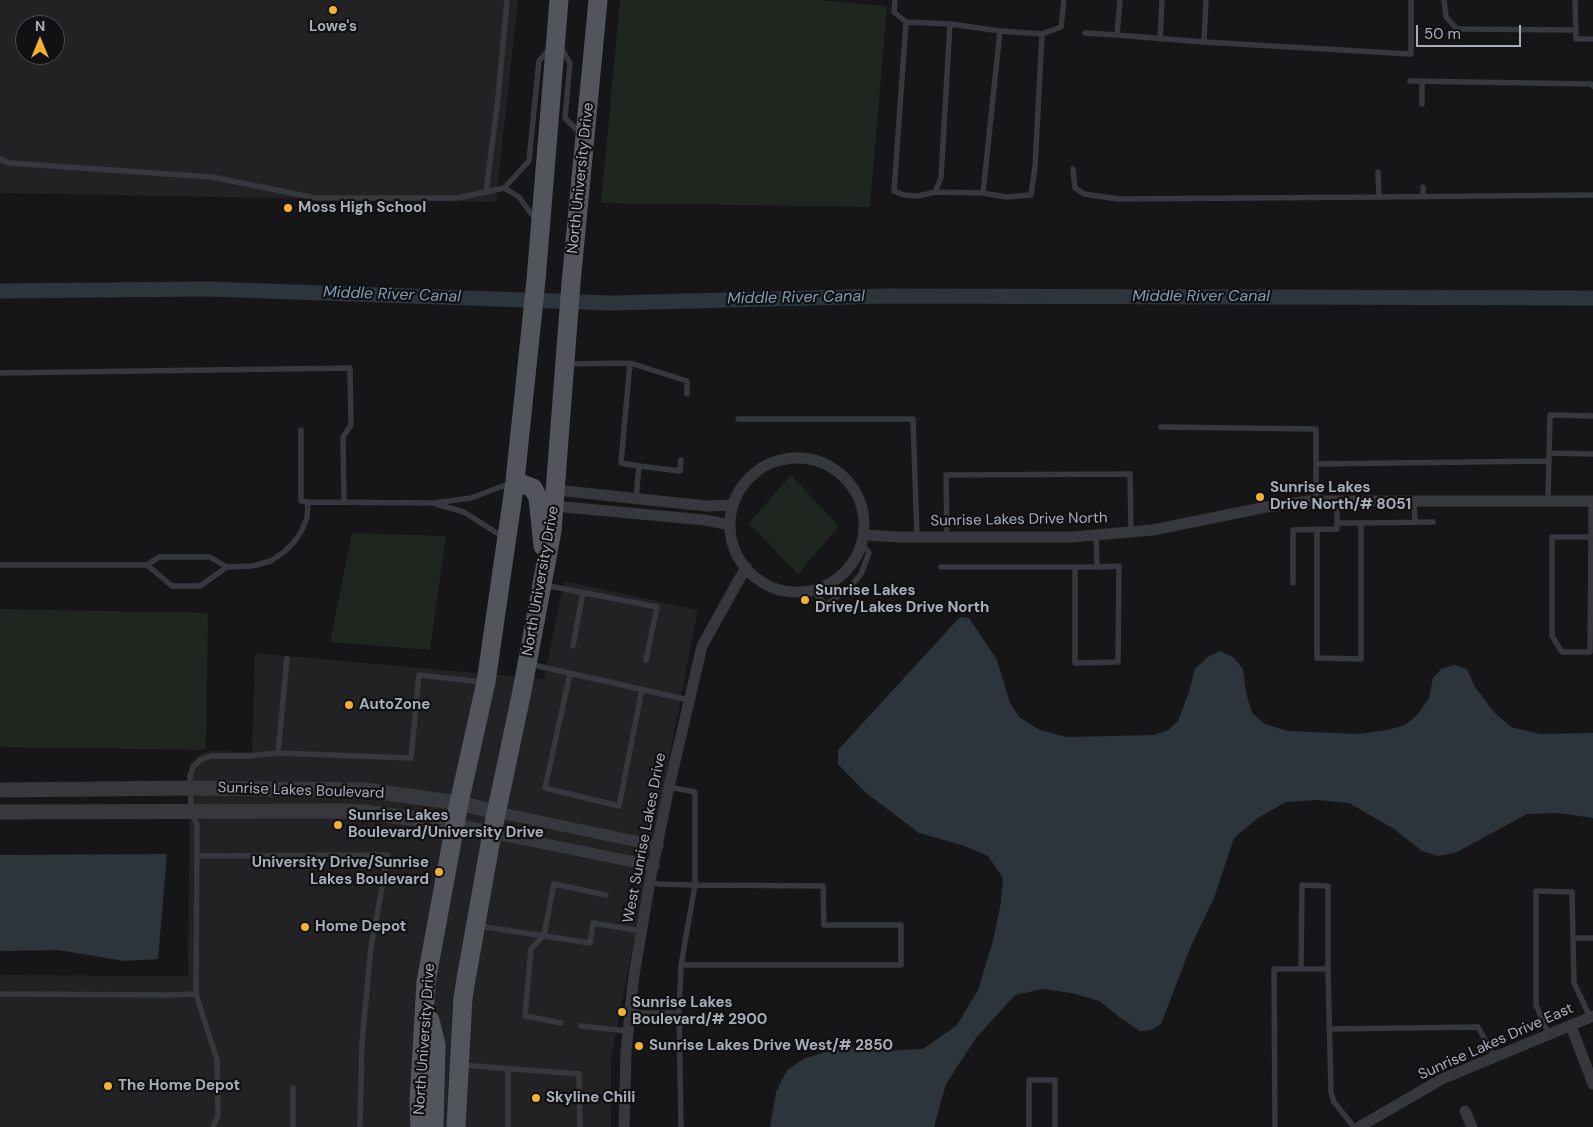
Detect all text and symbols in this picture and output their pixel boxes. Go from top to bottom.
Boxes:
marker: Lowe's [327,4,339,16]
north arrow [15,15,65,65]
scale bar [1418,15,1523,47]
text: N [35,17,45,35]
place label: Lowe's [309,18,357,36]
text: 50 m [1424,24,1461,44]
street label: North University Drive [564,102,598,254]
place label: Moss High School [298,199,426,217]
marker: Moss High School [282,202,294,214]
water label: Middle River Canal [323,283,461,307]
water label: Middle River Canal [727,287,865,309]
water label: Middle River Canal [1132,287,1270,307]
place label: Sunrise Lakes Drive North/# 8051 [1270,479,1411,514]
marker: Sunrise Lakes Drive North/# 8051 [1254,491,1266,503]
street label: North University Drive [519,505,563,657]
street label: Sunrise Lakes Drive North [930,509,1108,531]
place label: Sunrise Lakes Drive/Lakes Drive North [815,582,989,617]
marker: Sunrise Lakes Drive/Lakes Drive North [799,594,811,606]
place label: AutoZone [359,696,430,714]
marker: AutoZone [343,699,355,711]
street label: West Sunrise Lakes Drive [620,751,670,925]
street label: Sunrise Lakes Boulevard [217,779,385,803]
place label: Sunrise Lakes Boulevard/University Drive [348,807,544,842]
marker: Sunrise Lakes Boulevard/University Drive [332,819,344,831]
place label: University Drive/Sunrise Lakes Boulevard [252,854,429,889]
marker: University Drive/Sunrise Lakes Boulevard [433,866,445,878]
place label: Home Depot [315,918,406,936]
marker: Home Depot [299,921,311,933]
street label: North University Drive [411,963,439,1115]
place label: Sunrise Lakes Boulevard/# 2900 [632,994,767,1029]
street label: Sunrise Lakes Drive East [1416,1000,1576,1084]
marker: Sunrise Lakes Boulevard/# 2900 [616,1006,628,1018]
place label: Sunrise Lakes Drive West/# 2850 [649,1037,893,1055]
marker: Sunrise Lakes Drive West/# 2850 [633,1040,645,1052]
place label: The Home Depot [118,1077,240,1095]
marker: The Home Depot [102,1080,114,1092]
place label: Skyline Chili [546,1089,635,1107]
marker: Skyline Chili [530,1092,542,1104]

